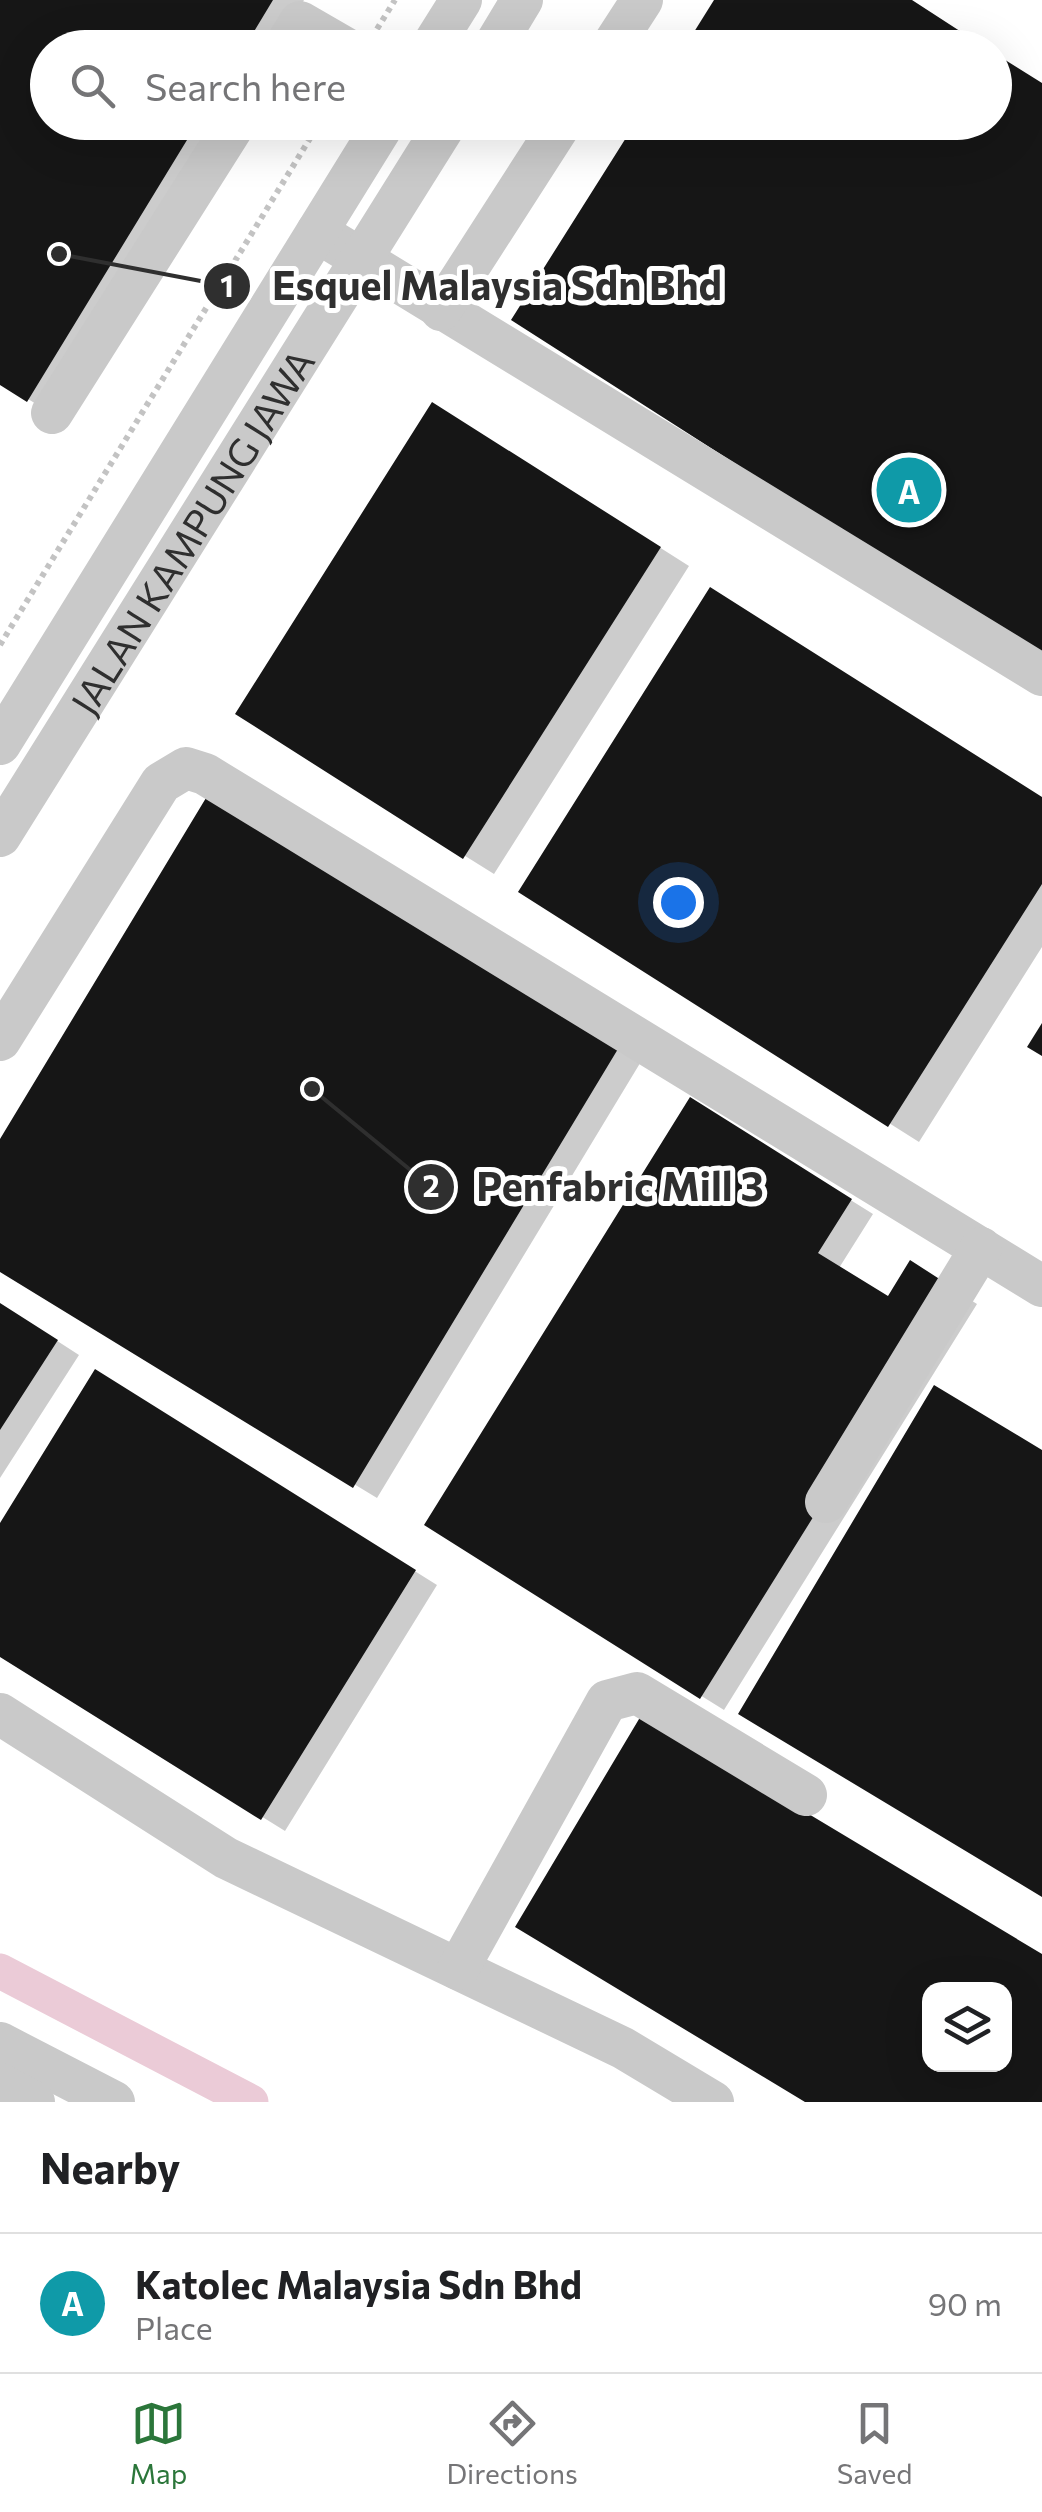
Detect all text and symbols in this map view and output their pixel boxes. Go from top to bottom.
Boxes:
search box [30,30,1012,140]
icon: search [65,58,120,113]
text: Search here [145,62,346,109]
callout: Esquel Malaysia Sdn Bhd [202,251,742,321]
text: Esquel Malaysia Sdn Bhd [272,259,722,308]
text: 1 [220,266,234,303]
street label: JALAN KAMPUNG JAWA [59,340,323,722]
pin: A [876,452,942,528]
your location [653,877,704,928]
callout: Penfabric Mill 3 [406,1152,784,1222]
text: Penfabric Mill 3 [476,1160,764,1209]
text: 2 [422,1166,440,1203]
map controls [922,1982,1012,2072]
button: layers [922,1982,1012,2072]
text: Nearby [40,2141,180,2193]
text: Katolec Malaysia Sdn Bhd [135,2260,582,2307]
text: A [61,2283,84,2323]
text: 90 m [928,2283,1002,2323]
text: Place [135,2307,213,2347]
tab: Map [130,2396,187,2490]
tab: Directions [446,2396,578,2490]
tab: Saved [837,2396,912,2490]

